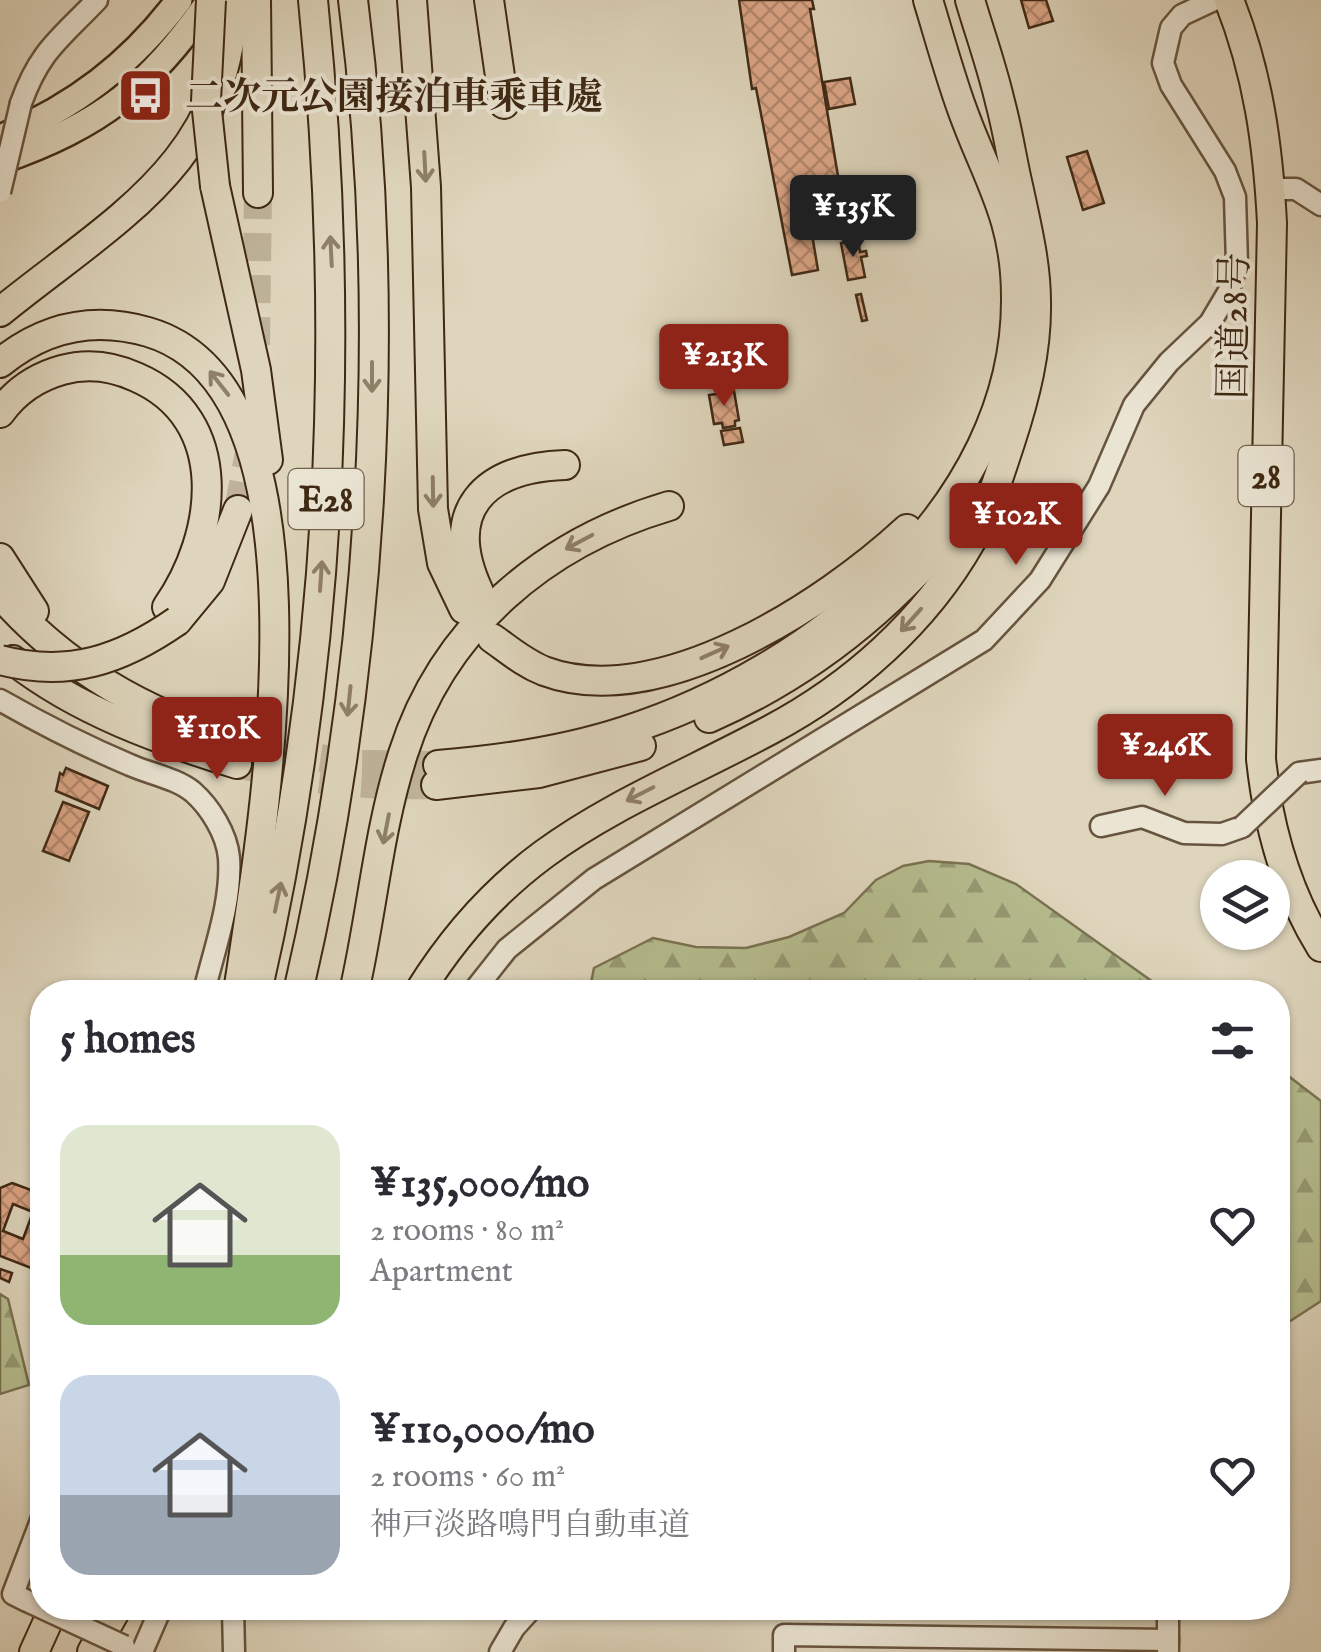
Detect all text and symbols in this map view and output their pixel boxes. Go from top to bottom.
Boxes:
bus stop icon: 二次元公園接泊車乘車處 [116,66,176,126]
place label: 二次元公園接泊車乘車處 [185,75,603,123]
one-way arrow [416,150,435,182]
pin: ¥135K [783,175,923,260]
text: ¥135K [812,187,894,228]
one-way arrow [321,235,340,267]
street label: 国道28号 [1211,252,1261,400]
pin: ¥213K [654,324,794,409]
text: ¥213K [681,336,767,377]
one-way arrow [362,360,382,392]
one-way arrow [208,370,230,396]
road number: 28 [1238,446,1294,506]
road number: E28 [288,469,364,529]
one-way arrow [424,474,442,507]
pin: ¥102K [946,483,1086,568]
text: ¥102K [972,495,1060,536]
one-way arrow [564,533,594,552]
one-way arrow [312,560,331,592]
one-way arrow [900,607,923,632]
one-way arrow [699,642,730,660]
one-way arrow [339,684,358,716]
pin: ¥110K [147,697,287,782]
text: ¥110K [174,709,260,750]
pin: ¥246K [1095,714,1235,799]
text: ¥246K [1120,726,1210,767]
one-way arrow [625,785,655,804]
one-way arrow [375,813,394,845]
map controls [1200,860,1290,950]
button: layers [1200,860,1290,950]
one-way arrow [269,882,288,914]
icon: filters [1205,1013,1260,1068]
text: 5 homes [60,1014,196,1067]
text: ¥135,000/mo [370,1158,589,1211]
icon: home [140,1165,260,1285]
icon: heart [1205,1198,1260,1253]
text: 2 rooms · 80 m² [370,1211,564,1252]
text: Apartment [370,1252,513,1293]
text: ¥110,000/mo [370,1404,595,1457]
icon: home [140,1415,260,1535]
icon: heart [1205,1448,1260,1503]
text: 2 rooms · 60 m² [370,1457,565,1498]
text: 神戸淡路鳴門自動車道 [370,1506,690,1547]

